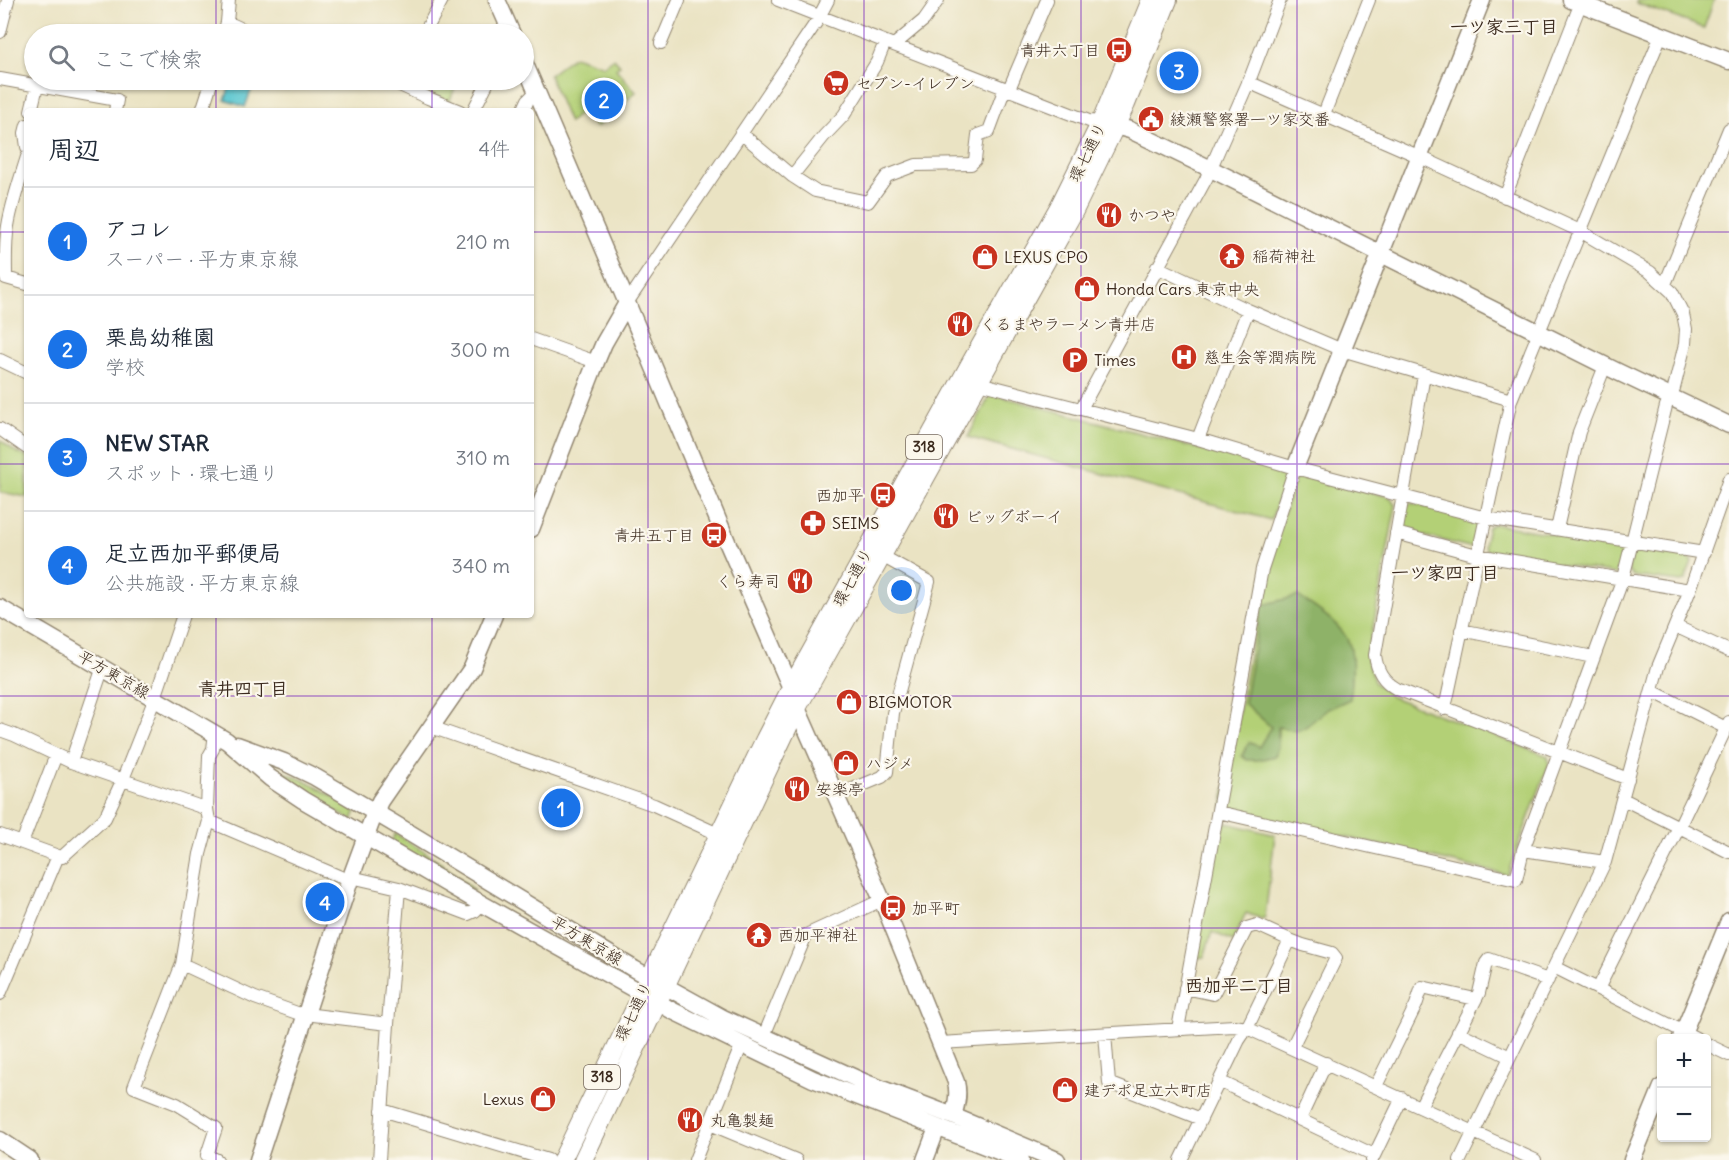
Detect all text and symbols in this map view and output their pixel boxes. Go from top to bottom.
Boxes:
district label: 一ツ家三丁目 [1450,15,1558,38]
search box [24,24,534,90]
bus stop icon: 青井六丁目 [1104,35,1134,65]
place label: 青井六丁目 [1020,40,1100,60]
icon: search [45,41,78,74]
text: ここで検索 [93,45,203,73]
pin: 3 [1160,48,1198,94]
supermarket icon: セブン-イレブン [821,68,851,98]
place label: セブン-イレブン [856,73,975,93]
pin: 2 [584,78,624,122]
public building icon: 綾瀬警察署一ツ家交番 [1136,104,1166,134]
place label: 綾瀬警察署一ツ家交番 [1170,109,1330,129]
street label: 環七通り [1064,119,1110,185]
text: 周辺 [48,133,100,166]
text: 4件 [478,136,510,161]
restaurant icon: かつや [1094,200,1124,230]
place label: かつや [1128,205,1176,225]
text: アコレ [105,215,171,243]
text: 1 [64,229,71,254]
text: 210 m [456,229,510,254]
temple icon: 稲荷神社 [1217,241,1247,271]
shop icon: LEXUS CPO [970,242,1000,272]
text: スーパー · 平方東京線 [105,246,298,271]
place label: 稲荷神社 [1252,246,1316,266]
place label: LEXUS CPO [1004,247,1088,267]
shop icon: Honda Cars 東京中央 [1072,274,1102,304]
place label: Honda Cars 東京中央 [1106,279,1259,299]
restaurant icon: くるまやラーメン青井店 [945,309,975,339]
place label: くるまやラーメン青井店 [980,314,1156,334]
text: 栗島幼稚園 [105,323,215,351]
text: 2 [62,337,73,362]
text: 300 m [450,337,510,362]
hospital icon: 慈生会等潤病院 [1169,342,1199,372]
parking icon: Times [1060,345,1090,375]
place label: 慈生会等潤病院 [1204,347,1316,367]
place label: Times [1094,350,1136,370]
text: 学校 [105,354,145,379]
text: NEW STAR [105,429,209,457]
road number: 318 [906,435,942,459]
text: 3 [62,445,73,470]
text: 310 m [455,445,510,470]
text: スポット · 環七通り [105,460,279,485]
bus stop icon: 西加平 [868,480,898,510]
place label: 西加平 [816,485,864,505]
restaurant icon: ビッグボーイ [931,501,961,531]
place label: ビッグボーイ [966,506,1062,526]
pharmacy icon: SEIMS [798,508,828,538]
place label: SEIMS [832,513,879,533]
bus stop icon: 青井五丁目 [699,520,729,550]
place label: 青井五丁目 [614,525,694,545]
text: 足立西加平郵便局 [105,539,281,567]
street label: 環七通り [828,544,876,610]
text: 4 [62,553,73,578]
text: 340 m [452,553,510,578]
district label: 一ツ家四丁目 [1391,561,1499,584]
restaurant icon: くら寿司 [785,566,815,596]
text: 公共施設 · 平方東京線 [105,570,299,595]
place label: くら寿司 [716,571,780,591]
your location [887,576,916,605]
street label: 平方東京線 [74,645,154,703]
district label: 青井四丁目 [198,677,288,700]
shop icon: BIGMOTOR [834,687,864,717]
place label: BIGMOTOR [868,692,952,712]
shop icon: ハジメ [831,748,861,778]
place label: ハジメ [866,753,914,773]
restaurant icon: 安楽亭 [782,774,812,804]
place label: 安楽亭 [816,779,864,799]
pin: 1 [542,786,580,830]
pin: 4 [306,880,344,924]
bus stop icon: 加平町 [878,893,908,923]
place label: 加平町 [912,898,960,918]
street label: 平方東京線 [548,911,626,969]
temple icon: 西加平神社 [744,920,774,950]
place label: 西加平神社 [778,925,858,945]
district label: 西加平二丁目 [1185,974,1293,997]
street label: 環七通り [610,978,656,1044]
map controls [1657,1034,1711,1142]
button: + [1657,1034,1711,1088]
road number: 318 [584,1065,620,1089]
shop icon: 建デポ足立六町店 [1050,1075,1080,1105]
place label: 建デポ足立六町店 [1084,1080,1212,1100]
shop icon: Lexus [528,1084,558,1114]
button: − [1657,1088,1711,1142]
place label: Lexus [483,1089,524,1109]
restaurant icon: 丸亀製麺 [675,1105,705,1135]
place label: 丸亀製麺 [710,1110,774,1130]

